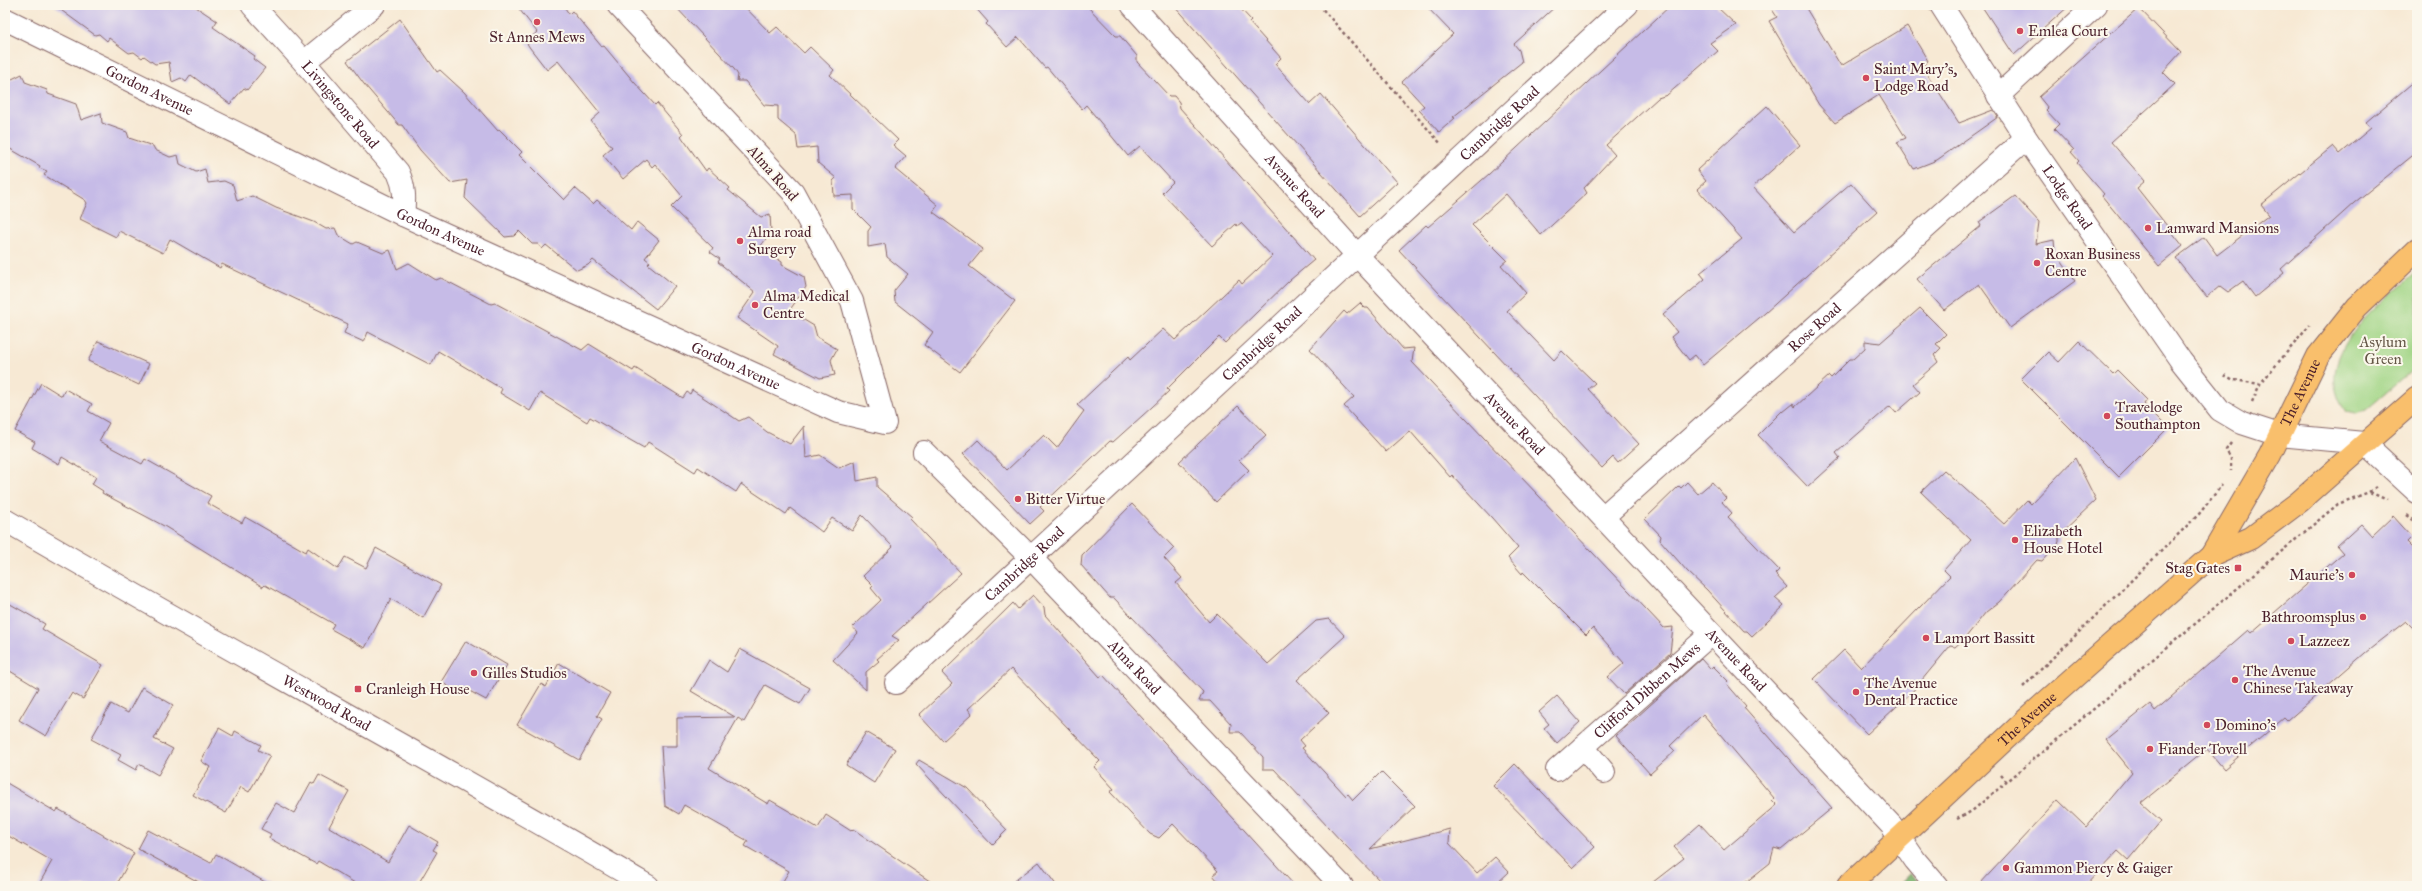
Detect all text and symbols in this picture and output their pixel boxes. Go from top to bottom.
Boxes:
marker: St Annes Mews [532,17,542,27]
place label: Emlea Court [2028,22,2109,40]
marker: Emlea Court [2015,26,2025,36]
place label: St Annes Mews [489,28,585,46]
street label: Livingstone Road [298,57,383,152]
place label: Saint Mary's, Lodge Road [1874,60,1958,95]
street label: Gordon Avenue [102,61,196,119]
marker: Saint Mary's, Lodge Road [1861,73,1871,83]
street label: Cambridge Road [1456,82,1543,165]
street label: Alma Road [743,141,803,205]
street label: Avenue Road [1260,149,1328,222]
street label: Lodge Road [2038,161,2096,233]
street label: Gordon Avenue [393,204,488,260]
place label: Lamward Mansions [2156,219,2279,237]
place label: Alma road Surgery [747,223,812,258]
marker: Lamward Mansions [2143,223,2153,233]
marker: Alma road Surgery [735,236,745,246]
place label: Roxan Business Centre [2045,245,2140,280]
marker: Roxan Business Centre [2032,258,2042,268]
place label: Alma Medical Centre [762,287,850,322]
street label: Rose Road [1784,299,1845,356]
marker: Alma Medical Centre [750,300,760,310]
street label: Cambridge Road [1218,302,1306,385]
park label: Asylum Green [2358,333,2407,368]
street label: Gordon Avenue [688,338,783,394]
street label: The Avenue [2276,356,2324,429]
street label: Avenue Road [1480,387,1549,459]
place label: Travelodge Southampton [2115,398,2201,433]
marker: Travelodge Southampton [2102,411,2112,421]
place label: Bitter Virtue [1026,490,1105,508]
marker: Bitter Virtue [1013,494,1023,504]
street label: Cambridge Road [981,522,1068,605]
place label: Elizabeth House Hotel [2023,522,2103,557]
marker: Elizabeth House Hotel [2010,535,2020,545]
place label: Stag Gates [2165,559,2230,577]
marker: Stag Gates [2233,563,2243,573]
place label: Maurie's [2289,566,2344,584]
marker: Maurie's [2347,570,2357,580]
place label: Bathroomsplus [2261,608,2355,626]
marker: Bathroomsplus [2358,612,2368,622]
street label: Avenue Road [1702,624,1771,696]
place label: Lamport Bassitt [1934,629,2036,647]
place label: Lazzeez [2299,632,2350,650]
marker: Lamport Bassitt [1921,633,1931,643]
street label: Alma Road [1104,635,1165,698]
marker: Lazzeez [2286,636,2296,646]
street label: Clifford Dibben Mews [1590,639,1704,742]
place label: The Avenue Chinese Takeaway [2243,662,2354,697]
place label: Gilles Studios [482,664,567,682]
marker: Gilles Studios [469,668,479,678]
street label: Westwood Road [279,671,374,735]
place label: The Avenue Dental Practice [1864,674,1958,709]
marker: The Avenue Chinese Takeaway [2230,675,2240,685]
place label: Cranleigh House [366,680,469,698]
marker: Cranleigh House [353,684,363,694]
marker: The Avenue Dental Practice [1851,687,1861,697]
street label: The Avenue [1994,688,2060,750]
place label: Domino's [2215,716,2276,734]
marker: Domino's [2202,720,2212,730]
place label: Fiander Tovell [2158,740,2248,758]
marker: Fiander Tovell [2145,744,2155,754]
place label: Gammon Piercy & Gaiger [2014,859,2173,877]
marker: Gammon Piercy & Gaiger [2001,863,2011,873]

